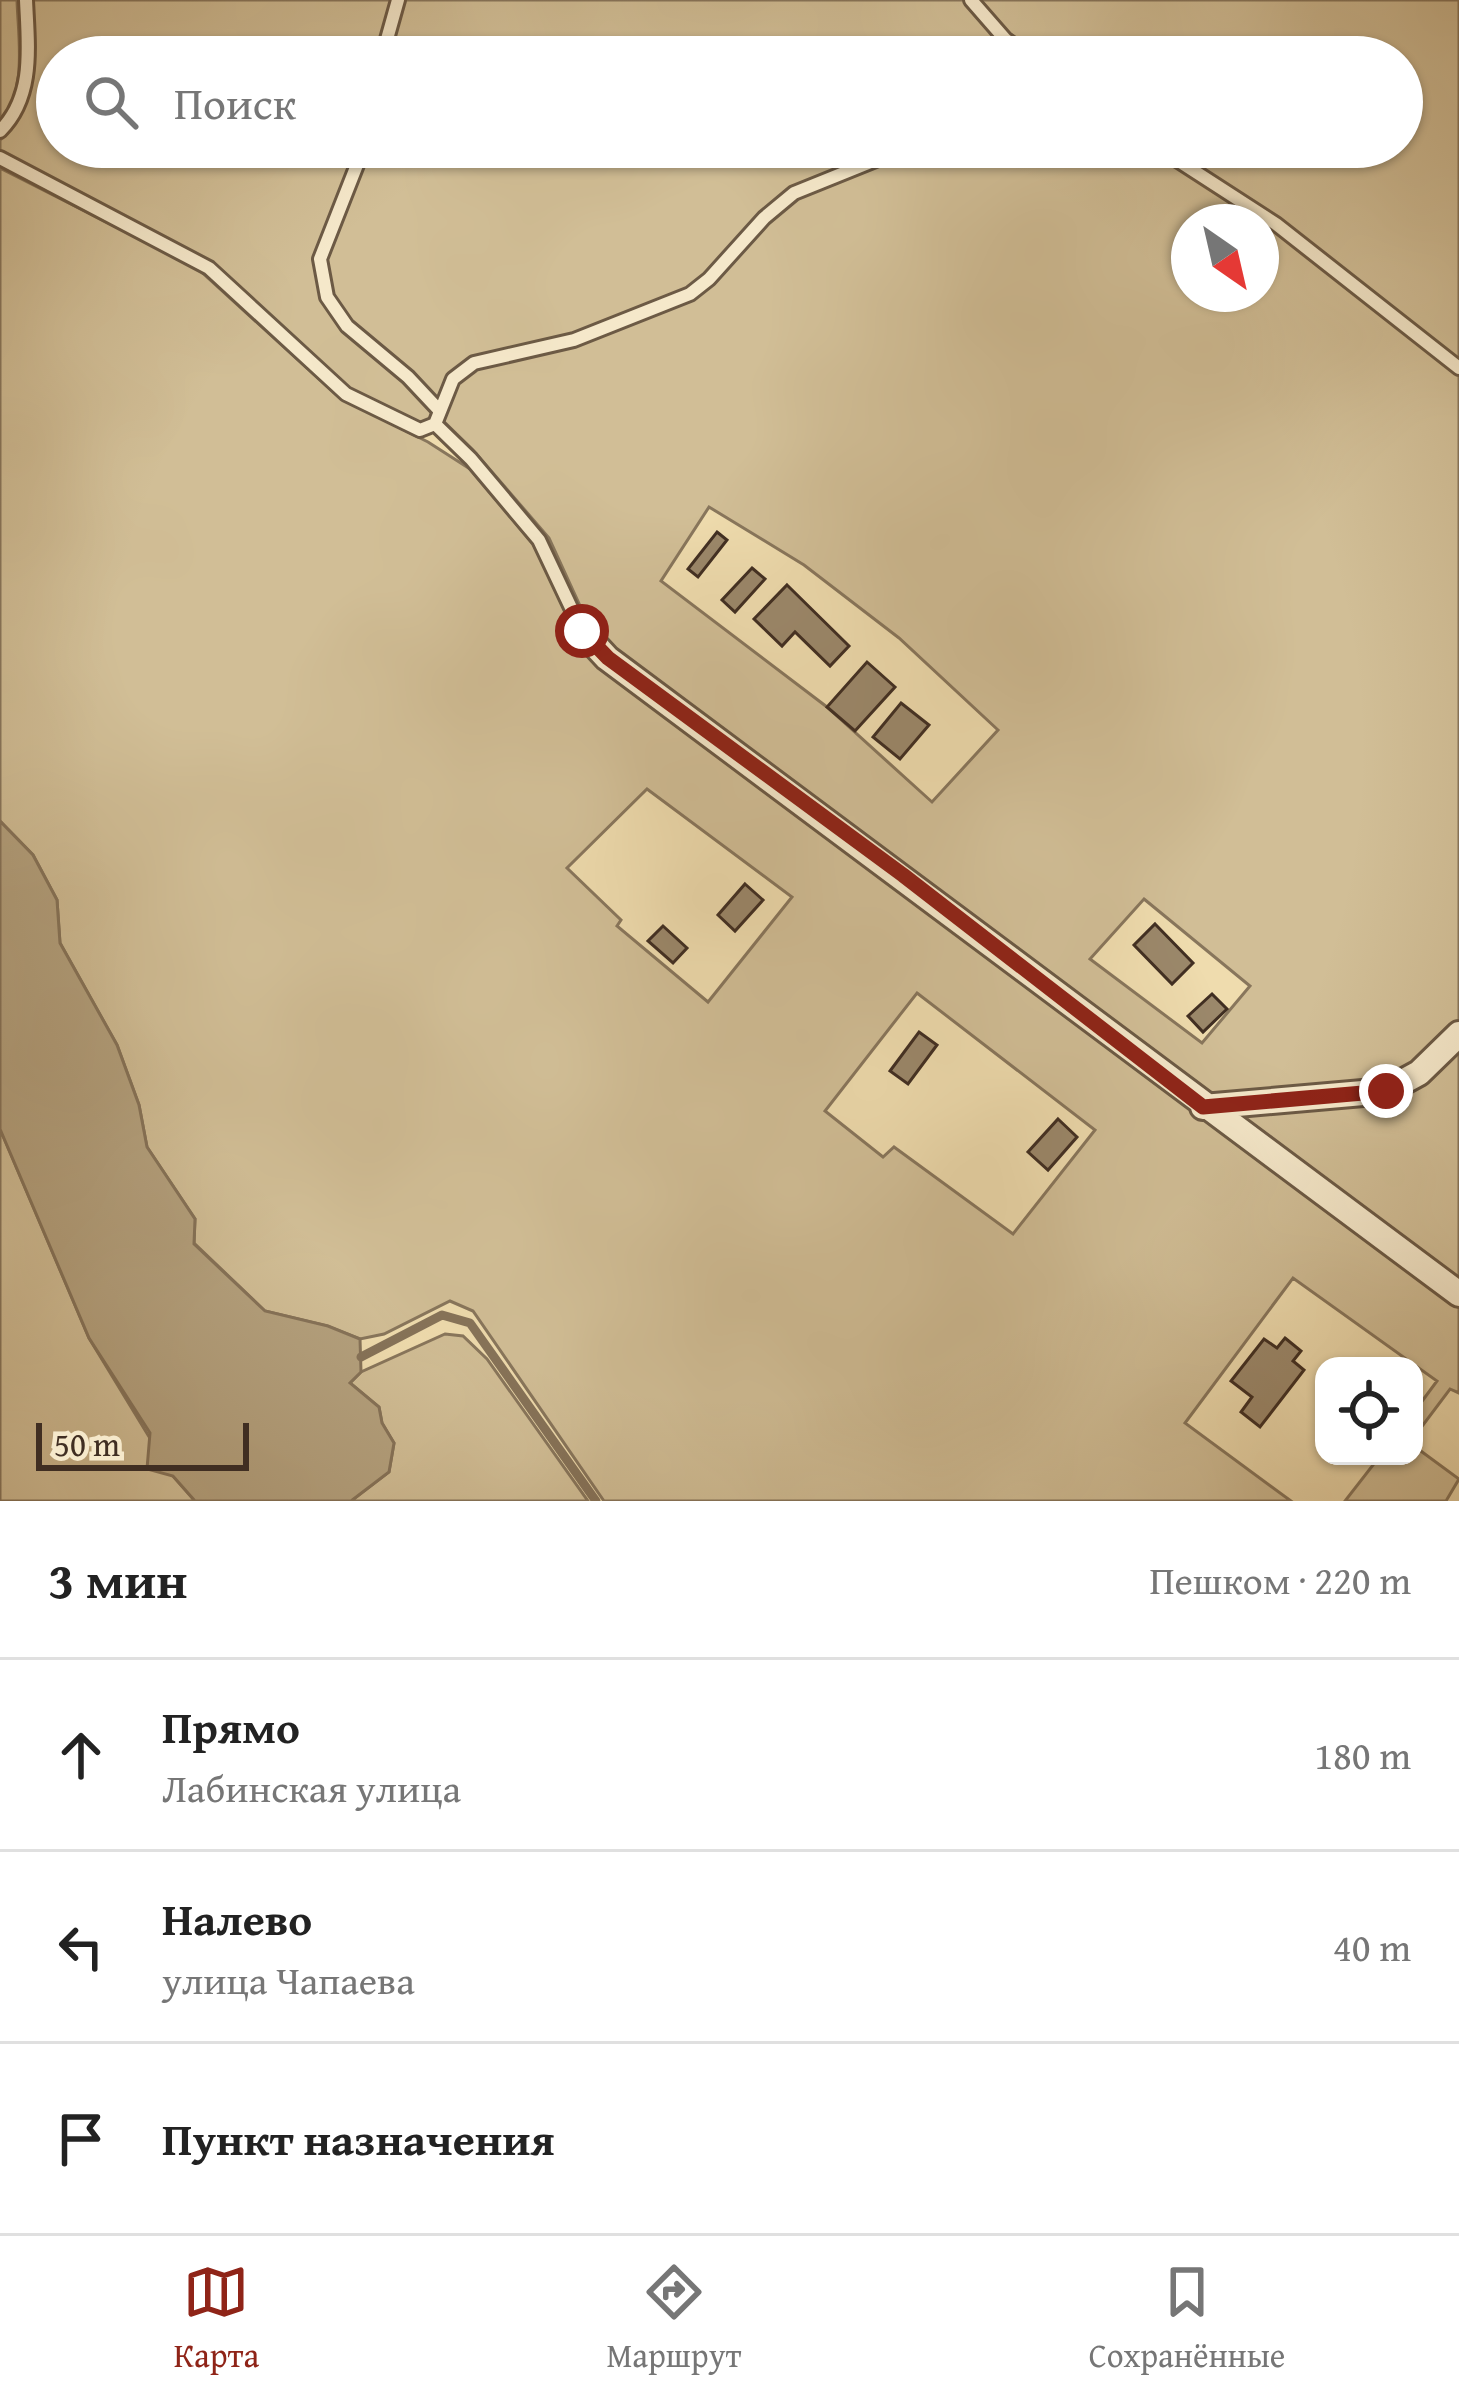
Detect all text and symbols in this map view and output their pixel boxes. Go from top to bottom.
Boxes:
search box [36,36,1423,168]
icon: search [78,69,144,135]
text: Поиск [174,70,296,135]
north arrow [1171,204,1279,312]
route start [555,604,609,658]
route end [1359,1064,1413,1118]
map controls [1315,1357,1423,1465]
button: locate [1315,1357,1423,1465]
scale bar [36,1417,249,1470]
text: 50 m [54,1420,120,1468]
text: 3 мин [48,1542,187,1617]
text: Пешком · 220 m [1149,1551,1411,1608]
text: Прямо [162,1694,300,1759]
icon: ahead [48,1722,114,1788]
text: 180 m [1314,1726,1411,1783]
text: Лабинская улица [162,1759,461,1816]
text: Налево [162,1886,312,1951]
icon: left [48,1914,114,1980]
text: 40 m [1333,1918,1411,1975]
text: улица Чапаева [162,1951,415,2008]
icon: arrive [48,2106,114,2172]
text: Пункт назначения [162,2106,555,2171]
tab: Карта [174,2259,259,2379]
tab: Маршрут [606,2259,741,2379]
tab: Сохранённые [1089,2259,1285,2379]

